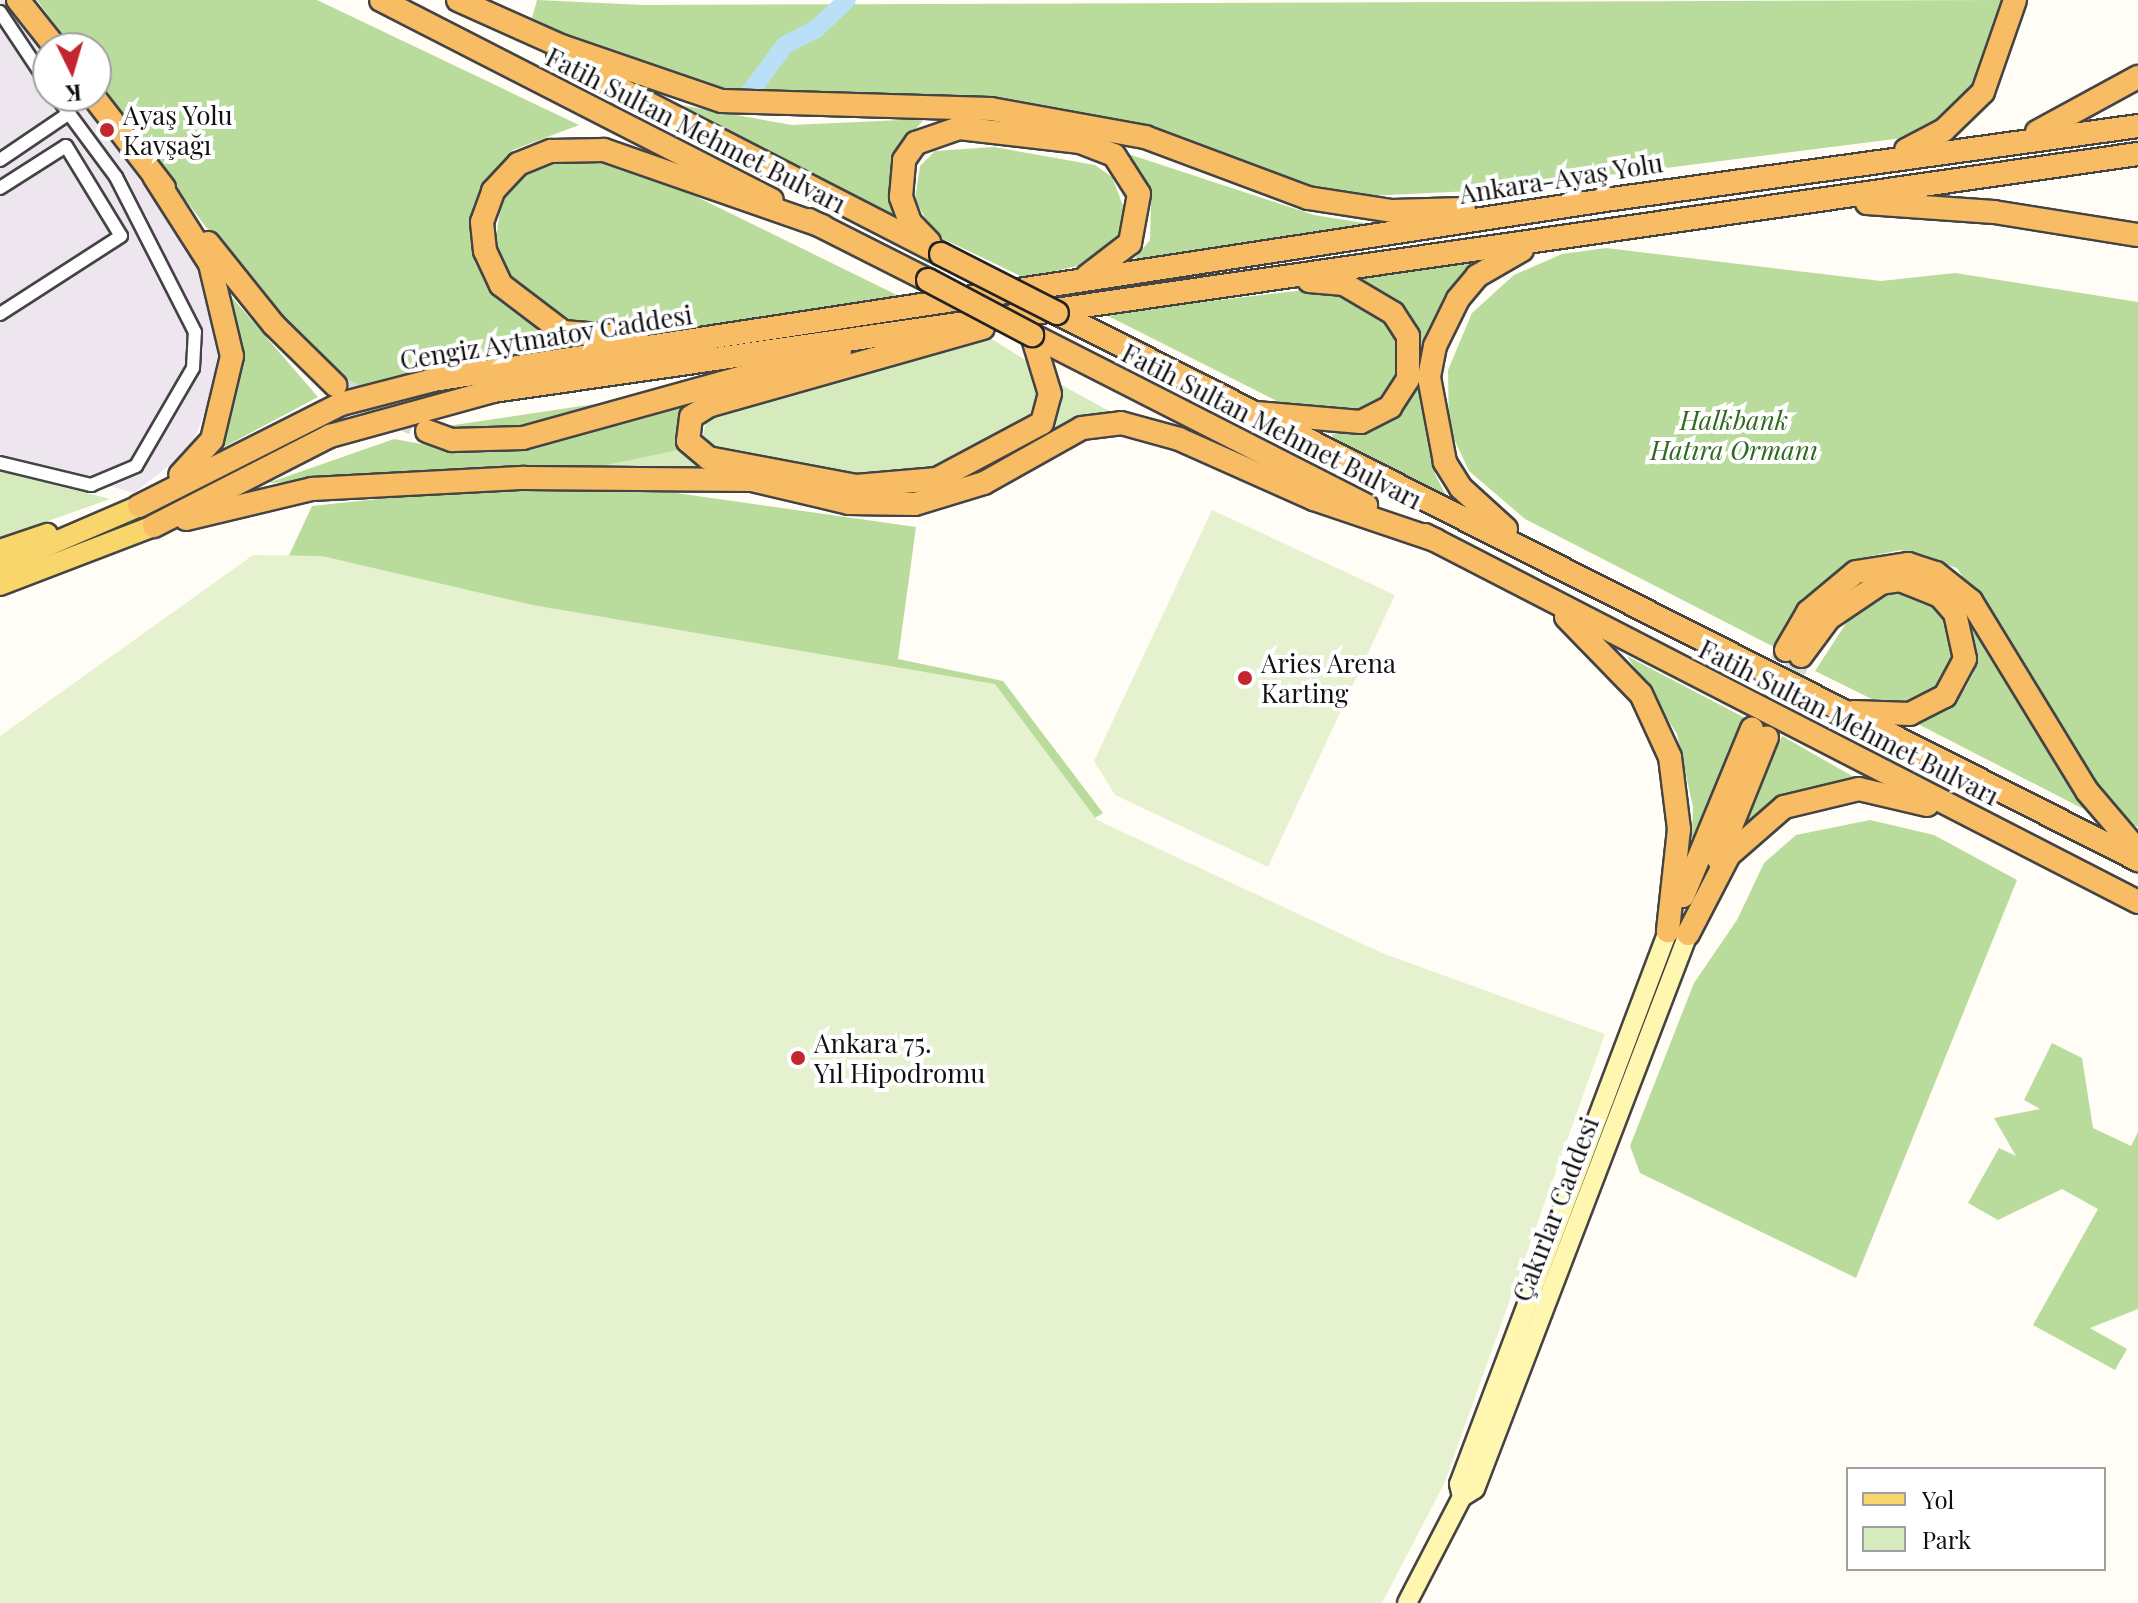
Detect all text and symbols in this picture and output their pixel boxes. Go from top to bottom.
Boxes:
north arrow [32,32,112,112]
street label: Fatih Sultan Mehmet Bulvarı [541,41,851,219]
text: K [65,78,83,110]
place label: Ayaş Yolu Kavşağı [123,99,234,160]
marker: Ayaş Yolu Kavşağı [98,121,116,139]
street label: Ankara-Ayaş Yolu [1457,146,1665,210]
street label: Cengiz Aytmatov Caddesi [397,298,695,376]
street label: Fatih Sultan Mehmet Bulvarı [1117,337,1427,515]
park label: Halkbank Hatıra Ormanı [1650,404,1818,466]
street label: Fatih Sultan Mehmet Bulvarı [1694,633,2004,811]
place label: Aries Arena Karting [1261,647,1397,708]
marker: Aries Arena Karting [1236,669,1254,687]
place label: Ankara 75. Yıl Hipodromu [814,1027,985,1088]
marker: Ankara 75. Yıl Hipodromu [789,1049,807,1067]
street label: Çakırlar Caddesi [1505,1112,1605,1306]
legend [1846,1467,2106,1571]
text: Yol [1922,1483,1954,1515]
text: Park [1922,1523,1971,1555]

